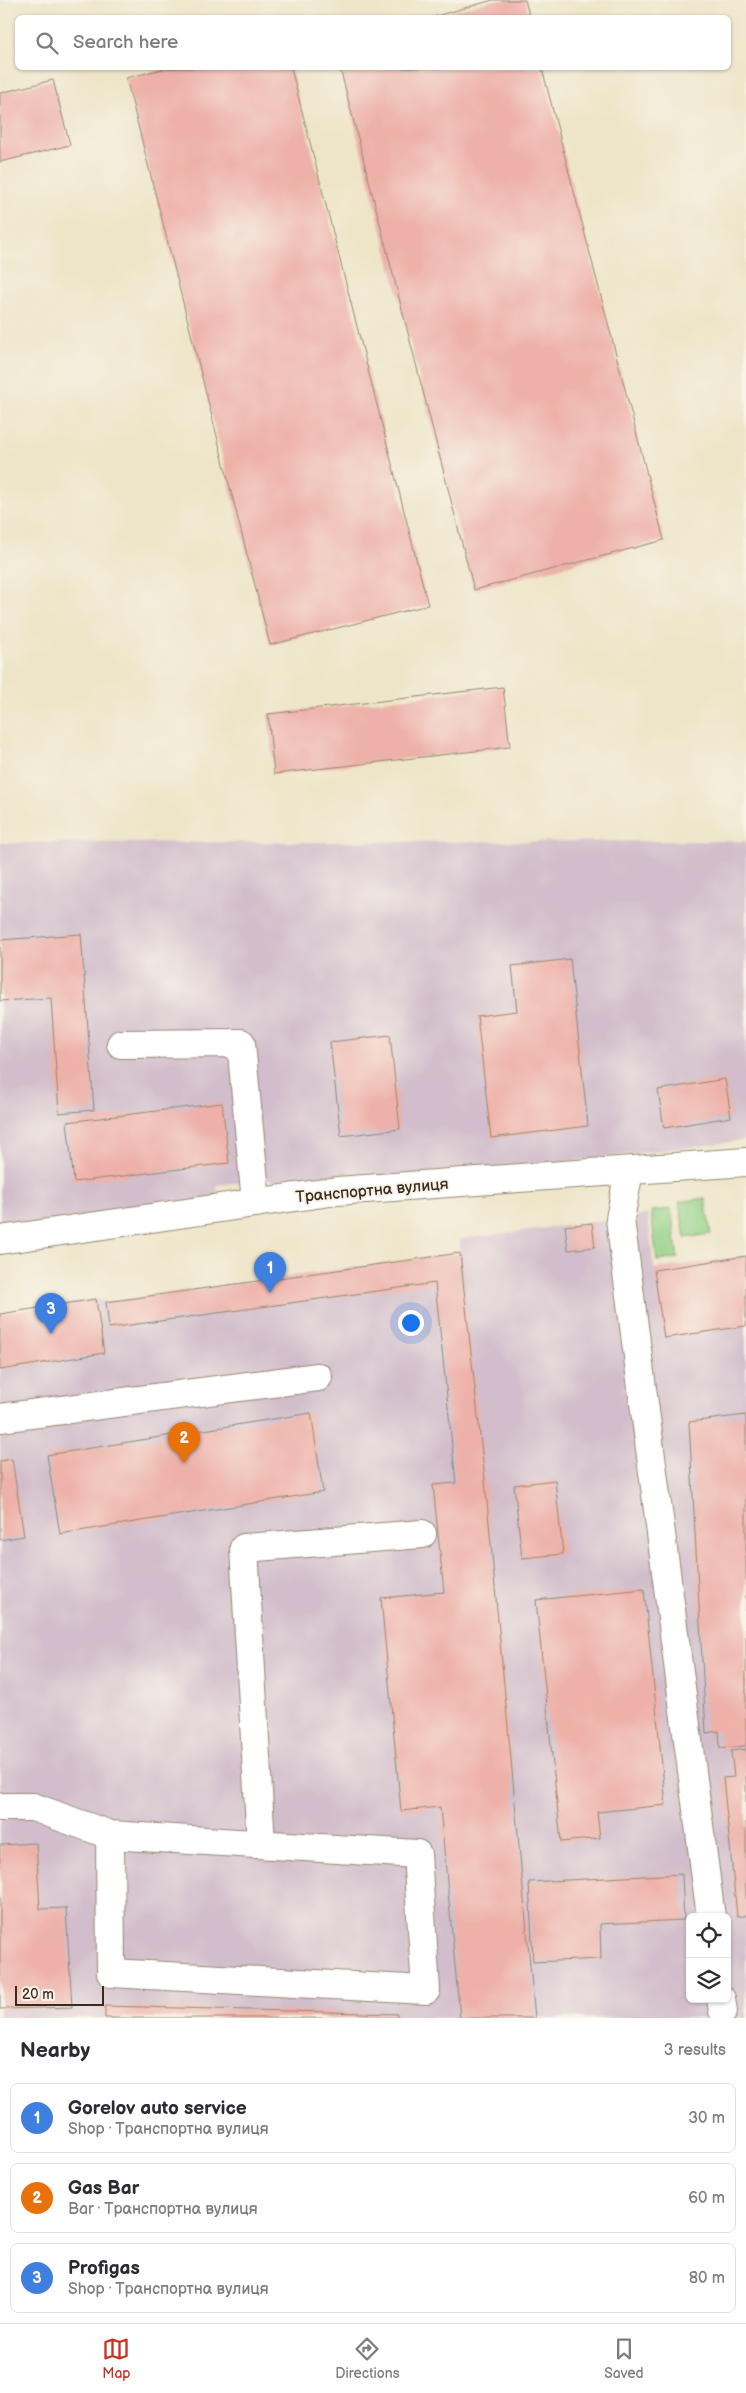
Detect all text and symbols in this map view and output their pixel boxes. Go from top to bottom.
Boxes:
search box [15,15,731,70]
icon: search [33,29,61,57]
text: Search here [73,31,178,54]
street label: Транспортна вулиця [295,1175,449,1207]
pin: 1 [254,1252,286,1293]
pin: 3 [35,1293,67,1334]
your location [398,1310,424,1336]
pin: 2 [168,1422,200,1463]
map controls [686,1913,731,2003]
button: locate [686,1913,731,1958]
button: layers [686,1958,731,2003]
scale bar [15,1983,104,2006]
text: 20 m [22,1986,54,2003]
text: Nearby [20,2038,90,2063]
text: 3 results [664,2041,726,2060]
text: Gorelov auto service [68,2097,247,2120]
text: 1 [34,2109,40,2128]
text: 30 m [688,2109,725,2128]
text: Shop · Транспортна вулиця [68,2120,269,2139]
text: Gas Bar [68,2177,139,2200]
text: 2 [32,2189,42,2208]
text: 60 m [688,2189,725,2208]
text: Bar · Транспортна вулиця [68,2200,258,2219]
text: Profigas [68,2257,140,2280]
text: 3 [32,2269,42,2288]
text: 80 m [689,2269,725,2288]
text: Shop · Транспортна вулиця [68,2280,269,2299]
tab: Map [102,2335,131,2382]
tab: Directions [335,2335,400,2382]
tab: Saved [604,2335,644,2382]

